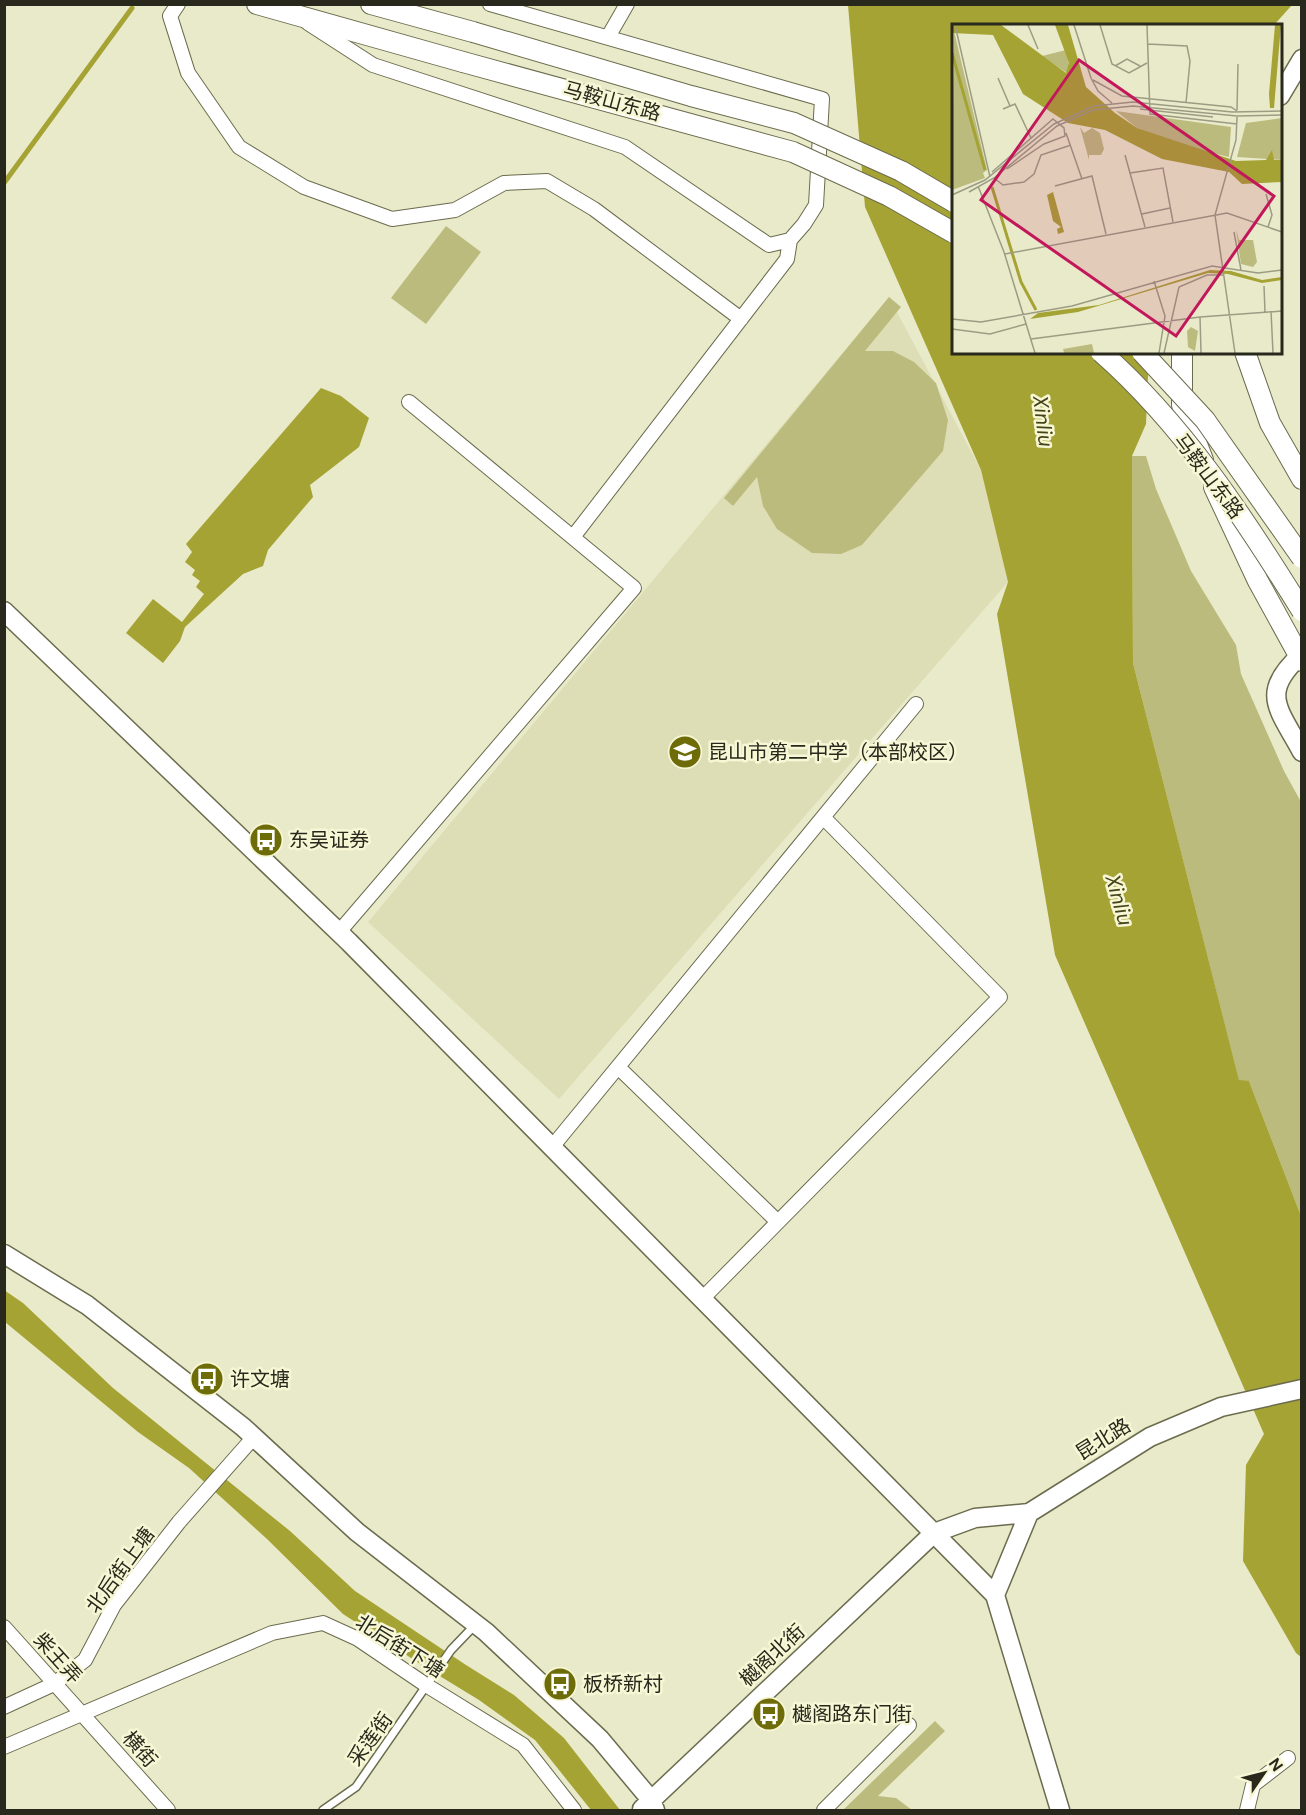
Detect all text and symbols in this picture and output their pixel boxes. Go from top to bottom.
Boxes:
inset map [952,24,1282,354]
street label: 马鞍山东路 [560,76,664,126]
water label: Xinliu [1026,393,1060,448]
street label: 马鞍山东路 [1169,428,1249,524]
school or university icon: 昆山市第二中学（本部校区） [667,734,703,770]
place label: 昆山市第二中学（本部校区） [708,739,968,765]
bus stop icon: 东吴证券 [248,822,284,858]
place label: 东吴证券 [289,827,369,853]
water label: Xinliu [1098,870,1140,929]
bus stop icon: 许文塘 [189,1361,225,1397]
place label: 许文塘 [230,1366,290,1392]
street label: 昆北路 [1071,1412,1135,1466]
street label: 北后街上塘 [80,1522,160,1618]
street label: 北后街下塘 [351,1608,449,1684]
street label: 樾阁北街 [734,1618,810,1692]
street label: 柴王弄 [28,1627,88,1689]
bus stop icon: 板桥新村 [542,1666,578,1702]
place label: 板桥新村 [583,1671,663,1697]
bus stop icon: 樾阁路东门街 [751,1696,787,1732]
place label: 樾阁路东门街 [792,1701,912,1727]
street label: 采莲街 [342,1707,398,1771]
street label: 横街 [117,1725,163,1773]
north arrow [1234,1743,1294,1803]
text: N [1264,1754,1288,1775]

